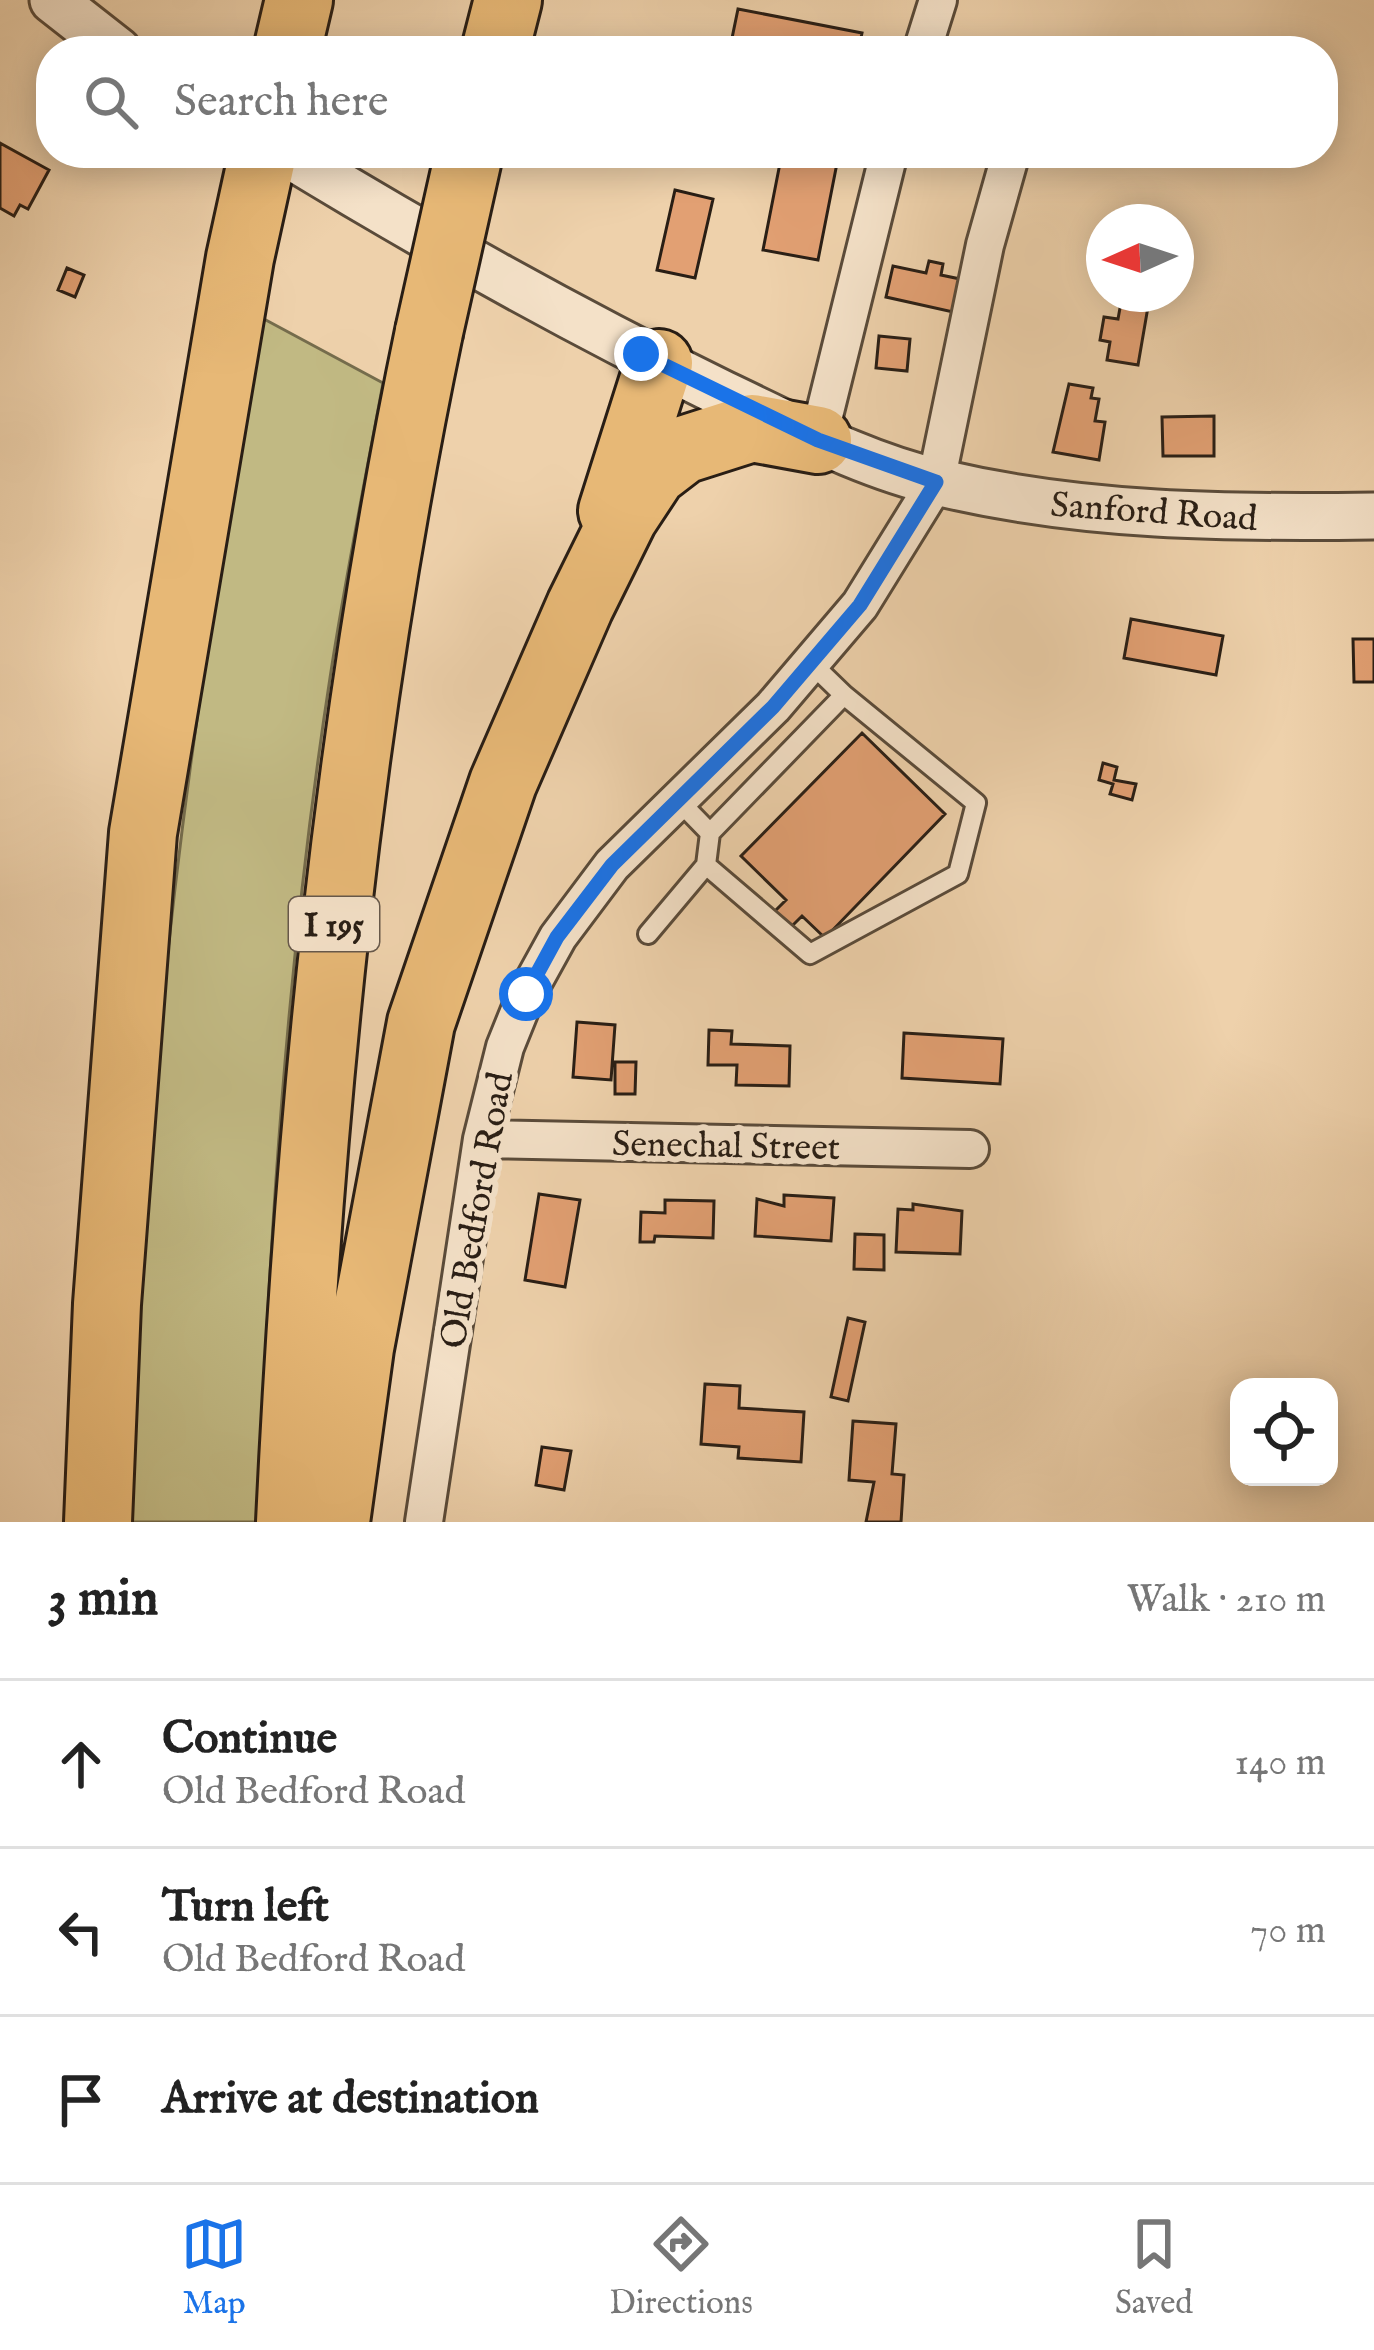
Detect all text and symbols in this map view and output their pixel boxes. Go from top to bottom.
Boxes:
search box [36,36,1338,168]
icon: search [78,69,144,135]
text: Search here [174,74,388,131]
north arrow [1086,204,1194,312]
route end [614,327,668,381]
street label: Sanford Road [1049,483,1259,543]
road number: I 195 [289,897,379,951]
route start [499,967,553,1021]
street label: Old Bedford Road [431,1068,525,1352]
street label: Senechal Street [612,1122,840,1172]
map controls [1230,1378,1338,1486]
button: locate [1230,1378,1338,1486]
text: 3 min [48,1568,158,1633]
text: Walk · 210 m [1127,1576,1326,1625]
text: Continue [162,1711,337,1768]
icon: ahead [48,1731,114,1797]
text: 140 m [1235,1739,1326,1788]
text: Old Bedford Road [162,1768,465,1817]
text: Turn left [162,1879,329,1936]
icon: left [48,1899,114,1965]
text: 70 m [1250,1907,1326,1956]
text: Old Bedford Road [162,1936,465,1985]
icon: arrive [48,2067,114,2133]
text: Arrive at destination [162,2071,539,2128]
tab: Map [181,2211,247,2325]
tab: Directions [609,2211,753,2325]
tab: Saved [1115,2211,1193,2325]

